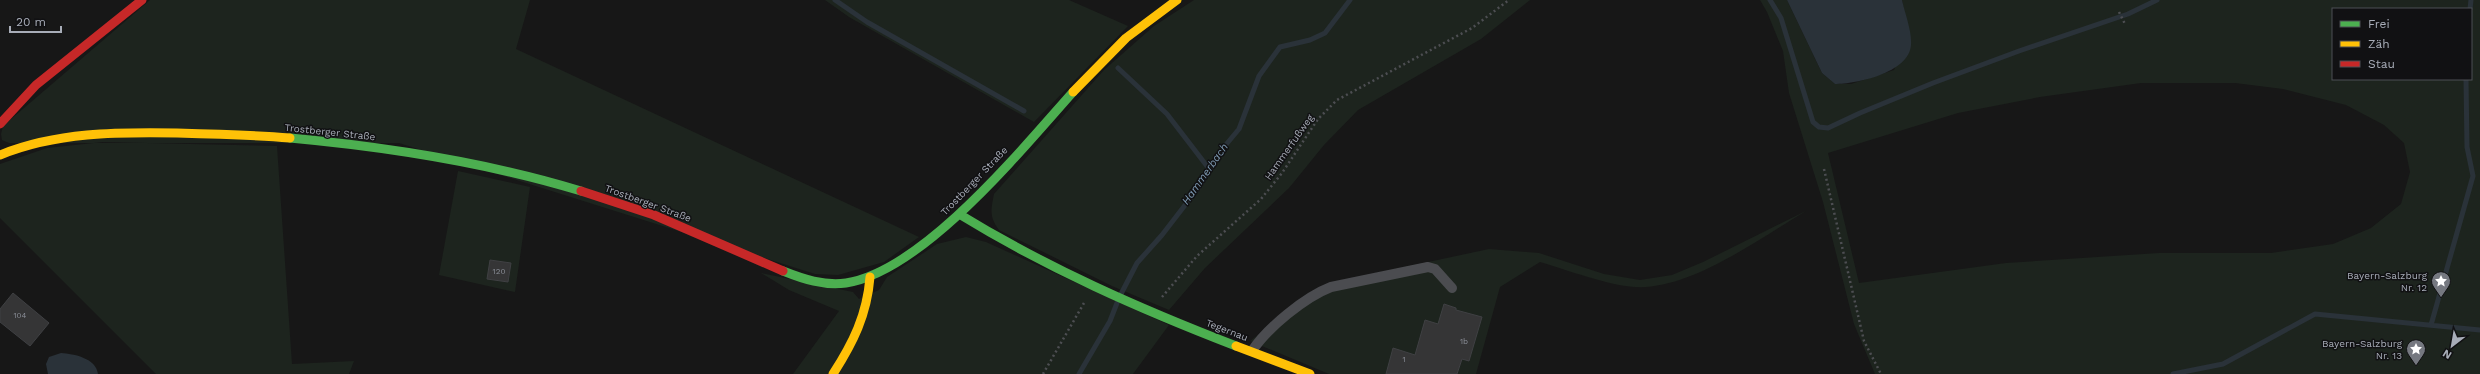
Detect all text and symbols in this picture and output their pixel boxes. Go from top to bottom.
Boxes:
scale bar [10,8,61,34]
legend [2332,8,2472,80]
text: 20 m [16,15,46,29]
text: Frei [2368,17,2390,31]
text: Zäh [2368,37,2390,51]
text: Stau [2368,57,2395,71]
street label: Hammerfußweg [1262,112,1316,182]
street label: Trostberger Straße [284,122,376,142]
water label: Hammerbach [1179,141,1231,207]
street label: Trostberger Straße [938,144,1010,218]
street label: Trostberger Straße [603,182,693,224]
house number: 120 [493,267,505,276]
place label: Bayern-Salzburg Nr. 12 [2347,270,2428,293]
place icon: Bayern-Salzburg Nr. 12 [2430,270,2452,298]
house number: 104 [14,311,27,320]
street label: Tegernau [1205,317,1249,343]
north arrow [2432,326,2472,366]
house number: 1b [1460,337,1468,346]
place label: Bayern-Salzburg Nr. 13 [2322,338,2403,361]
place icon: Bayern-Salzburg Nr. 13 [2405,338,2427,366]
text: N [2440,346,2454,362]
house number: 1 [1402,355,1406,364]

